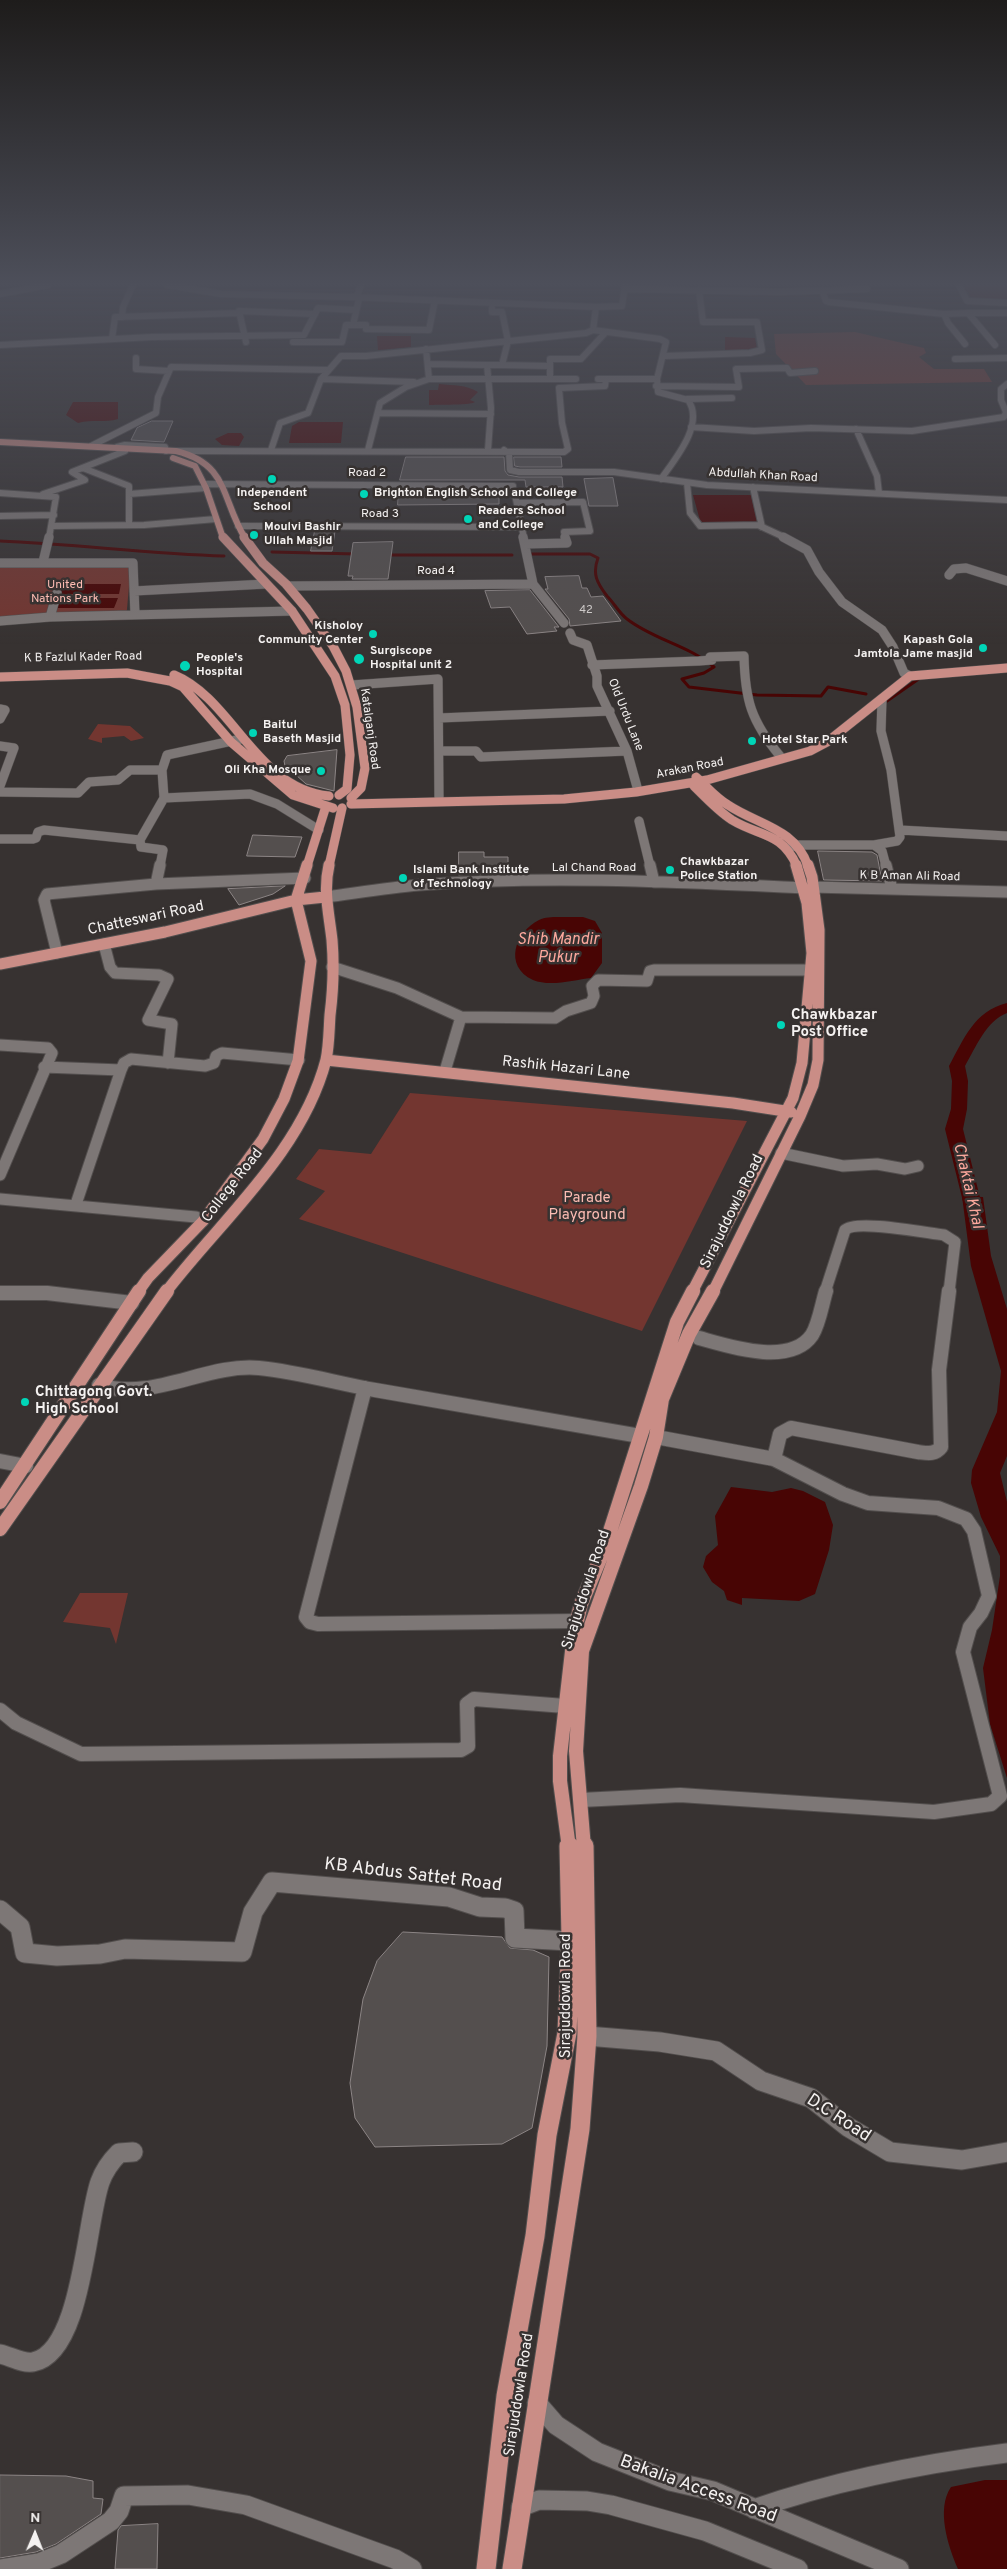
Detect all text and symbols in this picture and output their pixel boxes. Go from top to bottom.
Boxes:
street label: Abdullah Khan Road [708,466,818,486]
street label: Road 2 [348,467,386,481]
marker: Independent School [266,473,278,485]
place label: Independent School [237,487,307,515]
place label: Brighton English School and College [374,487,577,501]
marker: Brighton English School and College [358,488,370,500]
place label: Readers School and College [478,505,565,533]
street label: Road 3 [361,508,399,522]
marker: Readers School and College [462,513,474,525]
place label: Moulvi Bashir Ullah Masjid [264,521,341,549]
marker: Moulvi Bashir Ullah Masjid [248,529,260,541]
street label: Road 4 [417,565,455,579]
park label: United Nations Park [31,579,99,607]
house number: 42 [579,604,593,618]
place label: Kisholoy Community Center [258,620,363,648]
marker: Kisholoy Community Center [367,628,379,640]
place label: Kapash Gola Jamtola Jame masjid [854,634,973,662]
marker: Kapash Gola Jamtola Jame masjid [977,642,989,654]
place label: Surgiscope Hospital unit 2 [370,645,452,673]
street label: K B Fazlul Kader Road [24,650,142,666]
place label: People's Hospital [196,652,243,680]
marker: Surgiscope Hospital unit 2 [352,652,366,666]
marker: People's Hospital [178,659,192,673]
street label: Old Urdu Lane [604,677,646,753]
street label: Katalganj Road [356,687,382,771]
place label: Baitul Baseth Masjid [263,719,341,747]
marker: Baitul Baseth Masjid [247,727,259,739]
place label: Hotel Star Park [762,734,848,748]
marker: Hotel Star Park [746,735,758,747]
street label: Arakan Road [655,755,725,783]
place label: Oli Kha Mosque [224,764,311,778]
marker: Oli Kha Mosque [315,765,327,777]
place label: Chawkbazar Police Station [680,856,757,884]
street label: Lal Chand Road [552,862,636,876]
place label: Islami Bank Institute of Technology [413,864,529,892]
marker: Chawkbazar Police Station [664,864,676,876]
street label: K B Aman Ali Road [859,869,961,885]
marker: Islami Bank Institute of Technology [397,872,409,884]
street label: Chatteswari Road [86,898,206,940]
water label: Shib Mandir Pukur [517,931,599,969]
place label: Chawkbazar Post Office [791,1007,877,1042]
marker: Chawkbazar Post Office [775,1019,787,1031]
street label: Rashik Hazari Lane [501,1053,631,1085]
water label: Chaktai Khal [948,1141,986,1231]
street label: College Road [198,1145,268,1227]
street label: Sirajuddowla Road [698,1152,768,1272]
park label: Parade Playground [548,1190,626,1225]
place label: Chittagong Govt. High School [35,1384,152,1419]
marker: Chittagong Govt. High School [19,1396,31,1408]
street label: Sirajuddowla Road [559,1528,615,1652]
street label: KB Abdus Sattet Road [323,1854,503,1898]
street label: Sirajuddowla Road [558,1934,576,2058]
street label: D.C Road [802,2090,874,2148]
street label: Sirajuddowla Road [501,2332,539,2458]
street label: Bakalia Access Road [616,2452,780,2528]
north arrow [10,2509,60,2559]
text: N [30,2510,40,2527]

